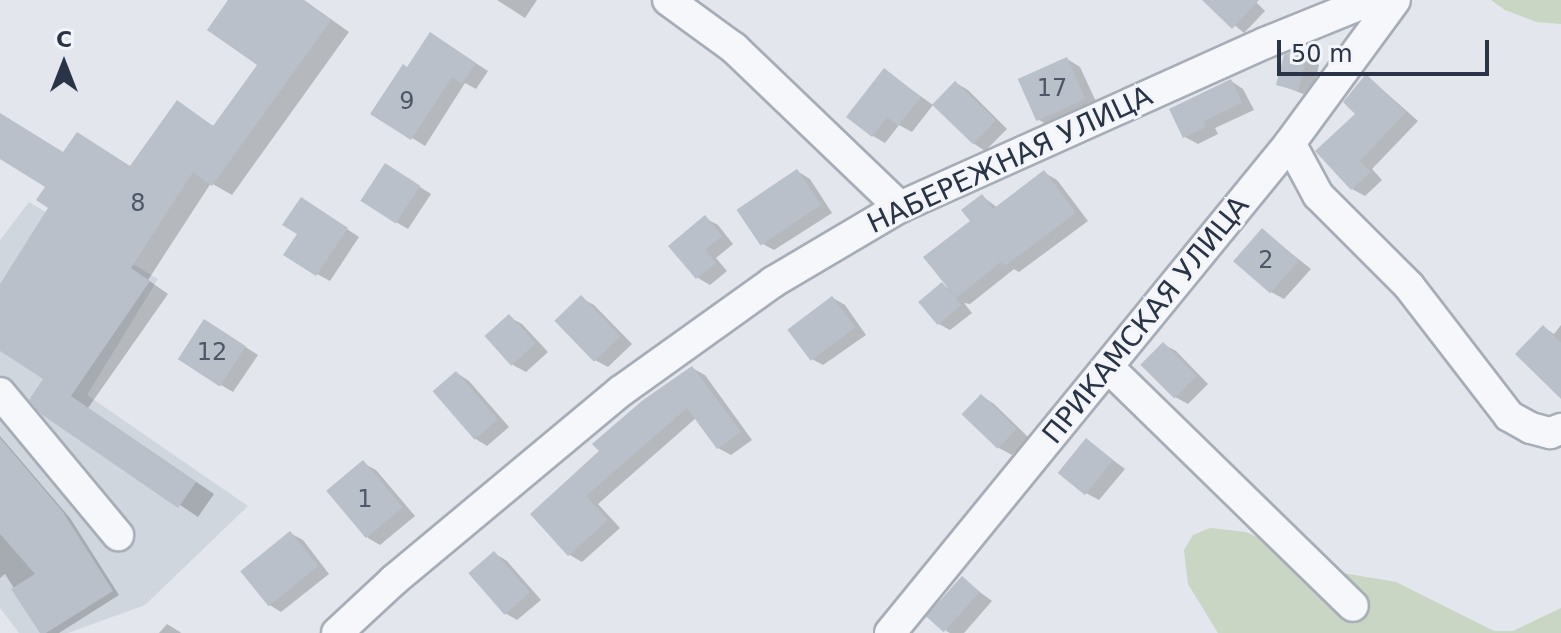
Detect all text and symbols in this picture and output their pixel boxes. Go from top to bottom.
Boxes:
north arrow [24,24,104,104]
scale bar [1281,24,1493,74]
text: С [56,27,72,52]
text: 50 m [1291,40,1353,68]
house number: 17 [1037,75,1067,103]
street label: НАБЕРЕЖНАЯ УЛИЦА [862,79,1158,241]
house number: 9 [399,88,415,116]
street label: ПРИКАМСКАЯ УЛИЦА [1036,189,1256,451]
house number: 8 [130,190,146,218]
house number: 2 [1258,247,1274,275]
house number: 12 [197,339,227,367]
house number: 1 [357,486,373,514]

